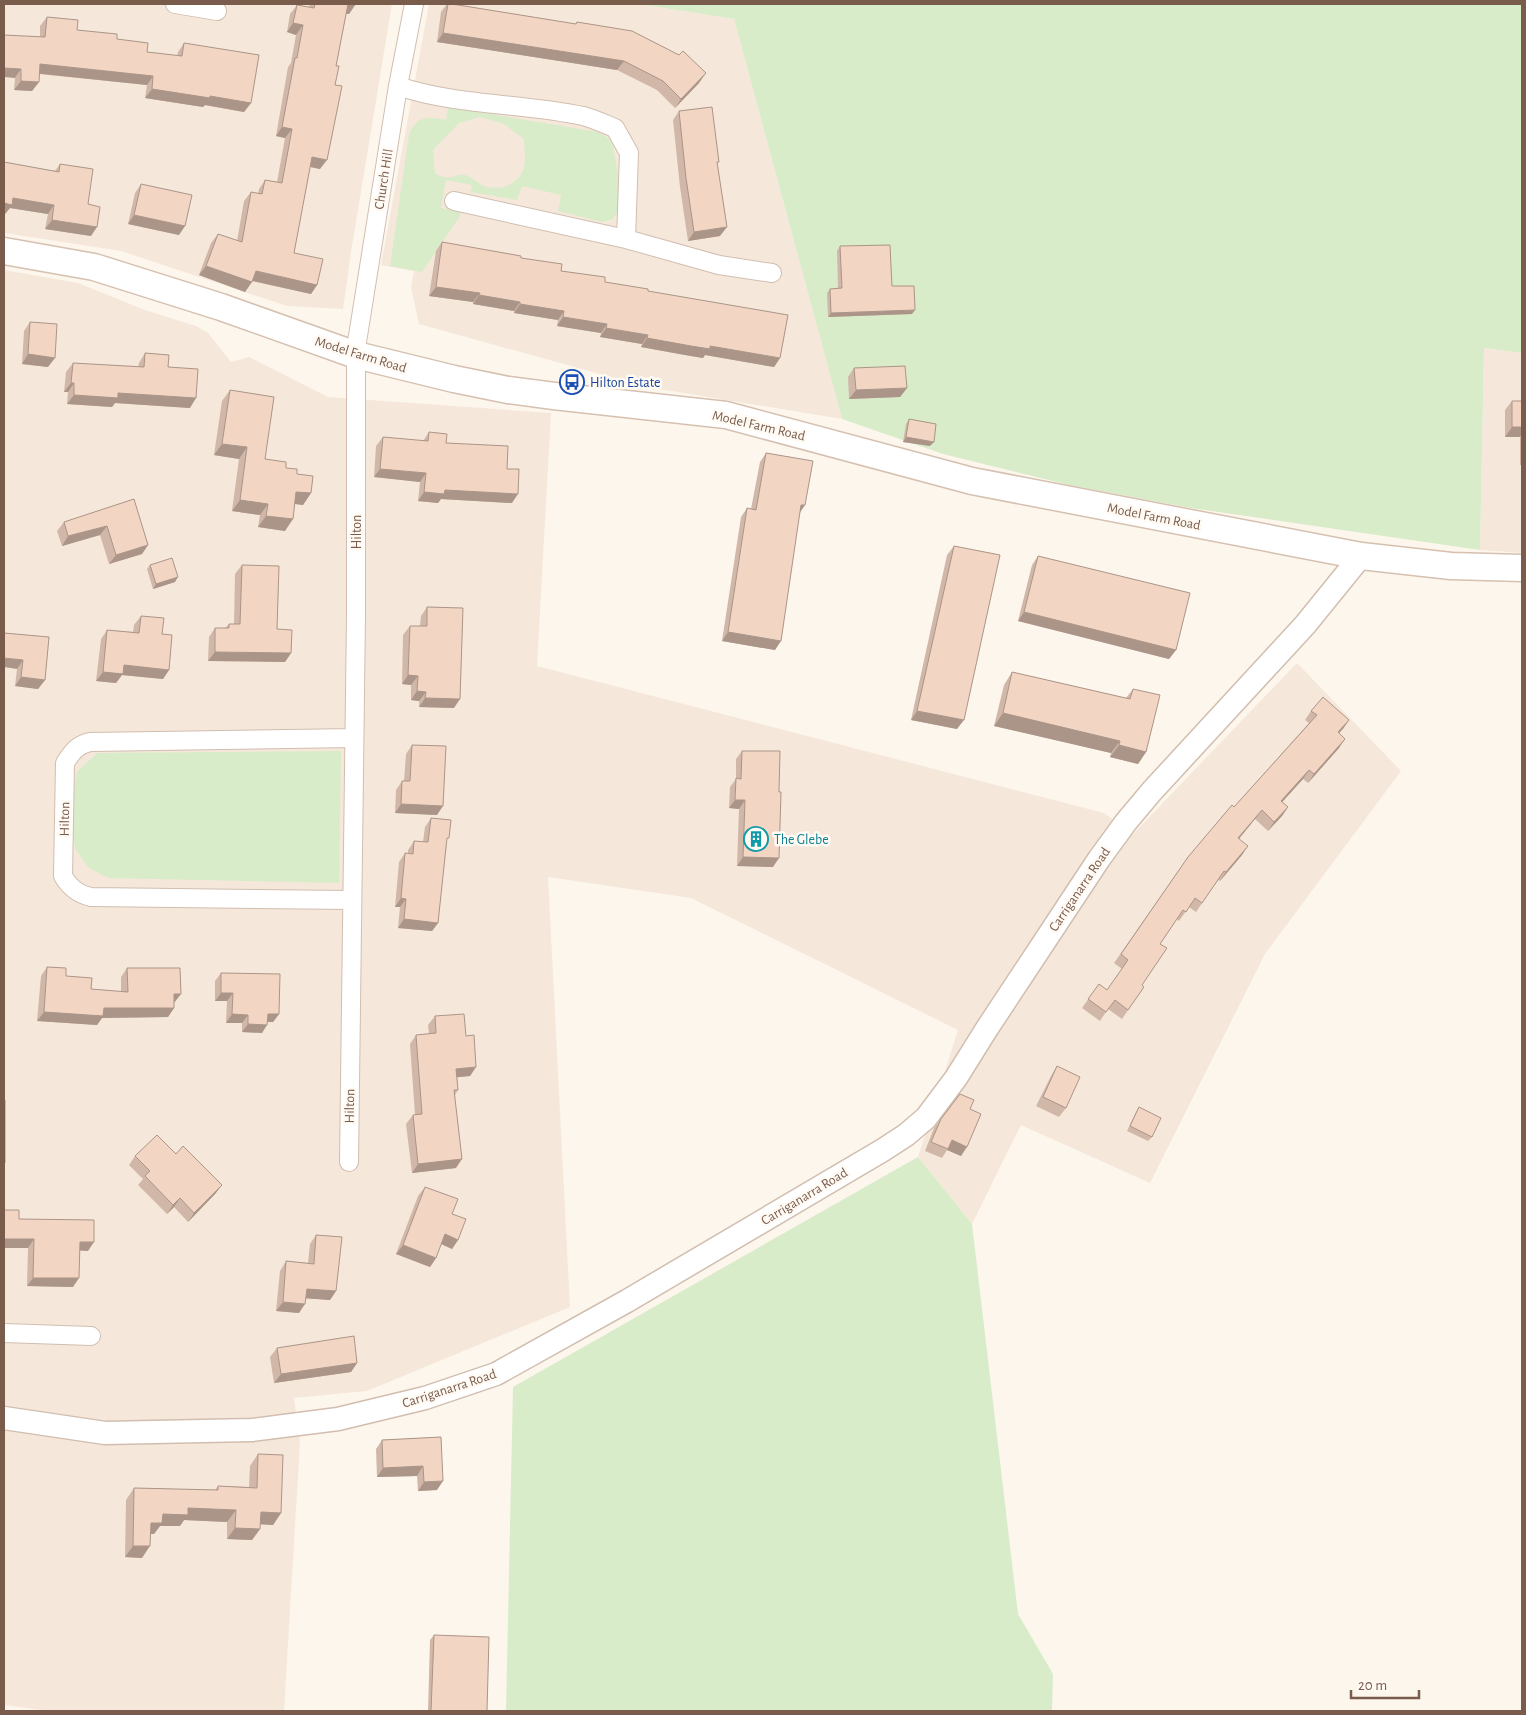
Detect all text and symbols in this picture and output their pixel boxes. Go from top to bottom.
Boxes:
street label: Church Hill [372,148,396,210]
street label: Model Farm Road [313,334,408,376]
bus stop icon: Hilton Estate [559,369,585,395]
place label: Hilton Estate [590,376,661,390]
street label: Model Farm Road [711,408,807,443]
street label: Model Farm Road [1106,501,1202,533]
street label: Hilton [350,515,364,549]
street label: Hilton [58,802,72,836]
building icon: The Glebe [743,826,769,852]
place label: The Glebe [774,833,829,847]
street label: Carriganarra Road [1047,845,1113,934]
street label: Hilton [343,1089,357,1123]
street label: Carriganarra Road [759,1166,850,1228]
street label: Carriganarra Road [400,1367,498,1411]
scale bar [1351,1668,1418,1700]
text: 20 m [1358,1678,1387,1693]

